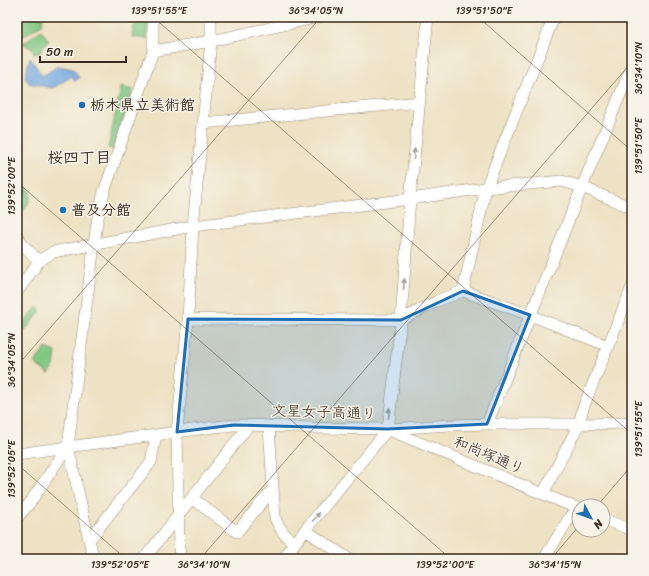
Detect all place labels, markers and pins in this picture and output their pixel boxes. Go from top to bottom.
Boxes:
place label: 栃木県立美術館 [90,92,195,118]
marker: 栃木県立美術館 [77,100,87,110]
place label: 普及分館 [71,197,131,223]
marker: 普及分館 [58,205,68,215]

